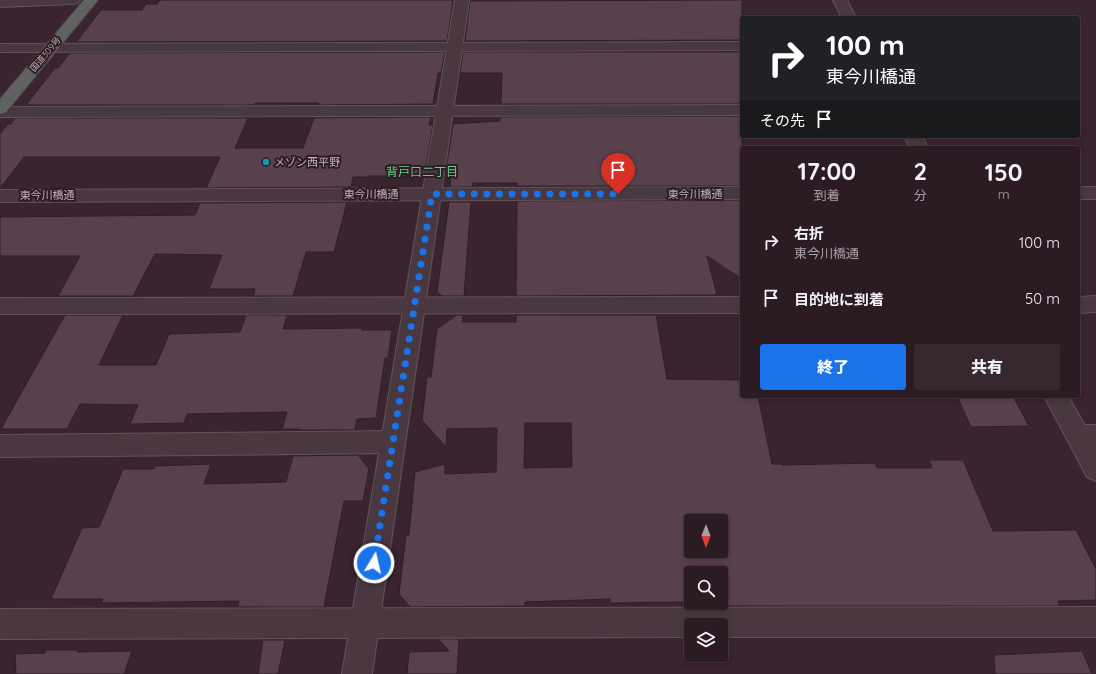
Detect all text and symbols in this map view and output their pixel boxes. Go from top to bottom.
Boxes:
text: 100 m [826,27,905,62]
icon: right [760,32,812,84]
street label: 国道309号 [27,34,63,74]
text: 東今川橋通 [826,65,916,88]
icon: arrive [813,108,835,130]
text: その先 [760,111,805,130]
pin [601,153,635,194]
place label: メゾン西平野 [274,155,340,169]
text: 17:00 [797,156,856,186]
text: 2 [913,156,927,186]
marker: メゾン西平野 [261,157,271,167]
text: 150 [985,157,1023,187]
icon: arrive [607,159,629,181]
district label: 背戸口二丁目 [386,164,458,179]
text: m [998,186,1009,202]
street label: 東今川橋通 [344,187,399,201]
street label: 東今川橋通 [668,187,723,201]
text: 到着 [814,187,840,203]
text: 分 [914,187,927,203]
street label: 東今川橋通 [20,188,75,202]
text: 右折 [794,224,824,243]
icon: right [760,231,782,253]
text: 100 m [1019,233,1060,252]
text: 東今川橋通 [794,245,859,261]
icon: arrive [760,287,782,309]
text: 50 m [1025,289,1060,308]
text: 目的地に到着 [794,290,884,309]
button: 終了 [760,344,906,390]
button: 共有 [914,344,1060,390]
north arrow [684,514,728,558]
map controls [684,514,728,662]
position arrow [353,542,395,584]
button: search [684,566,728,610]
button: layers [684,618,728,662]

